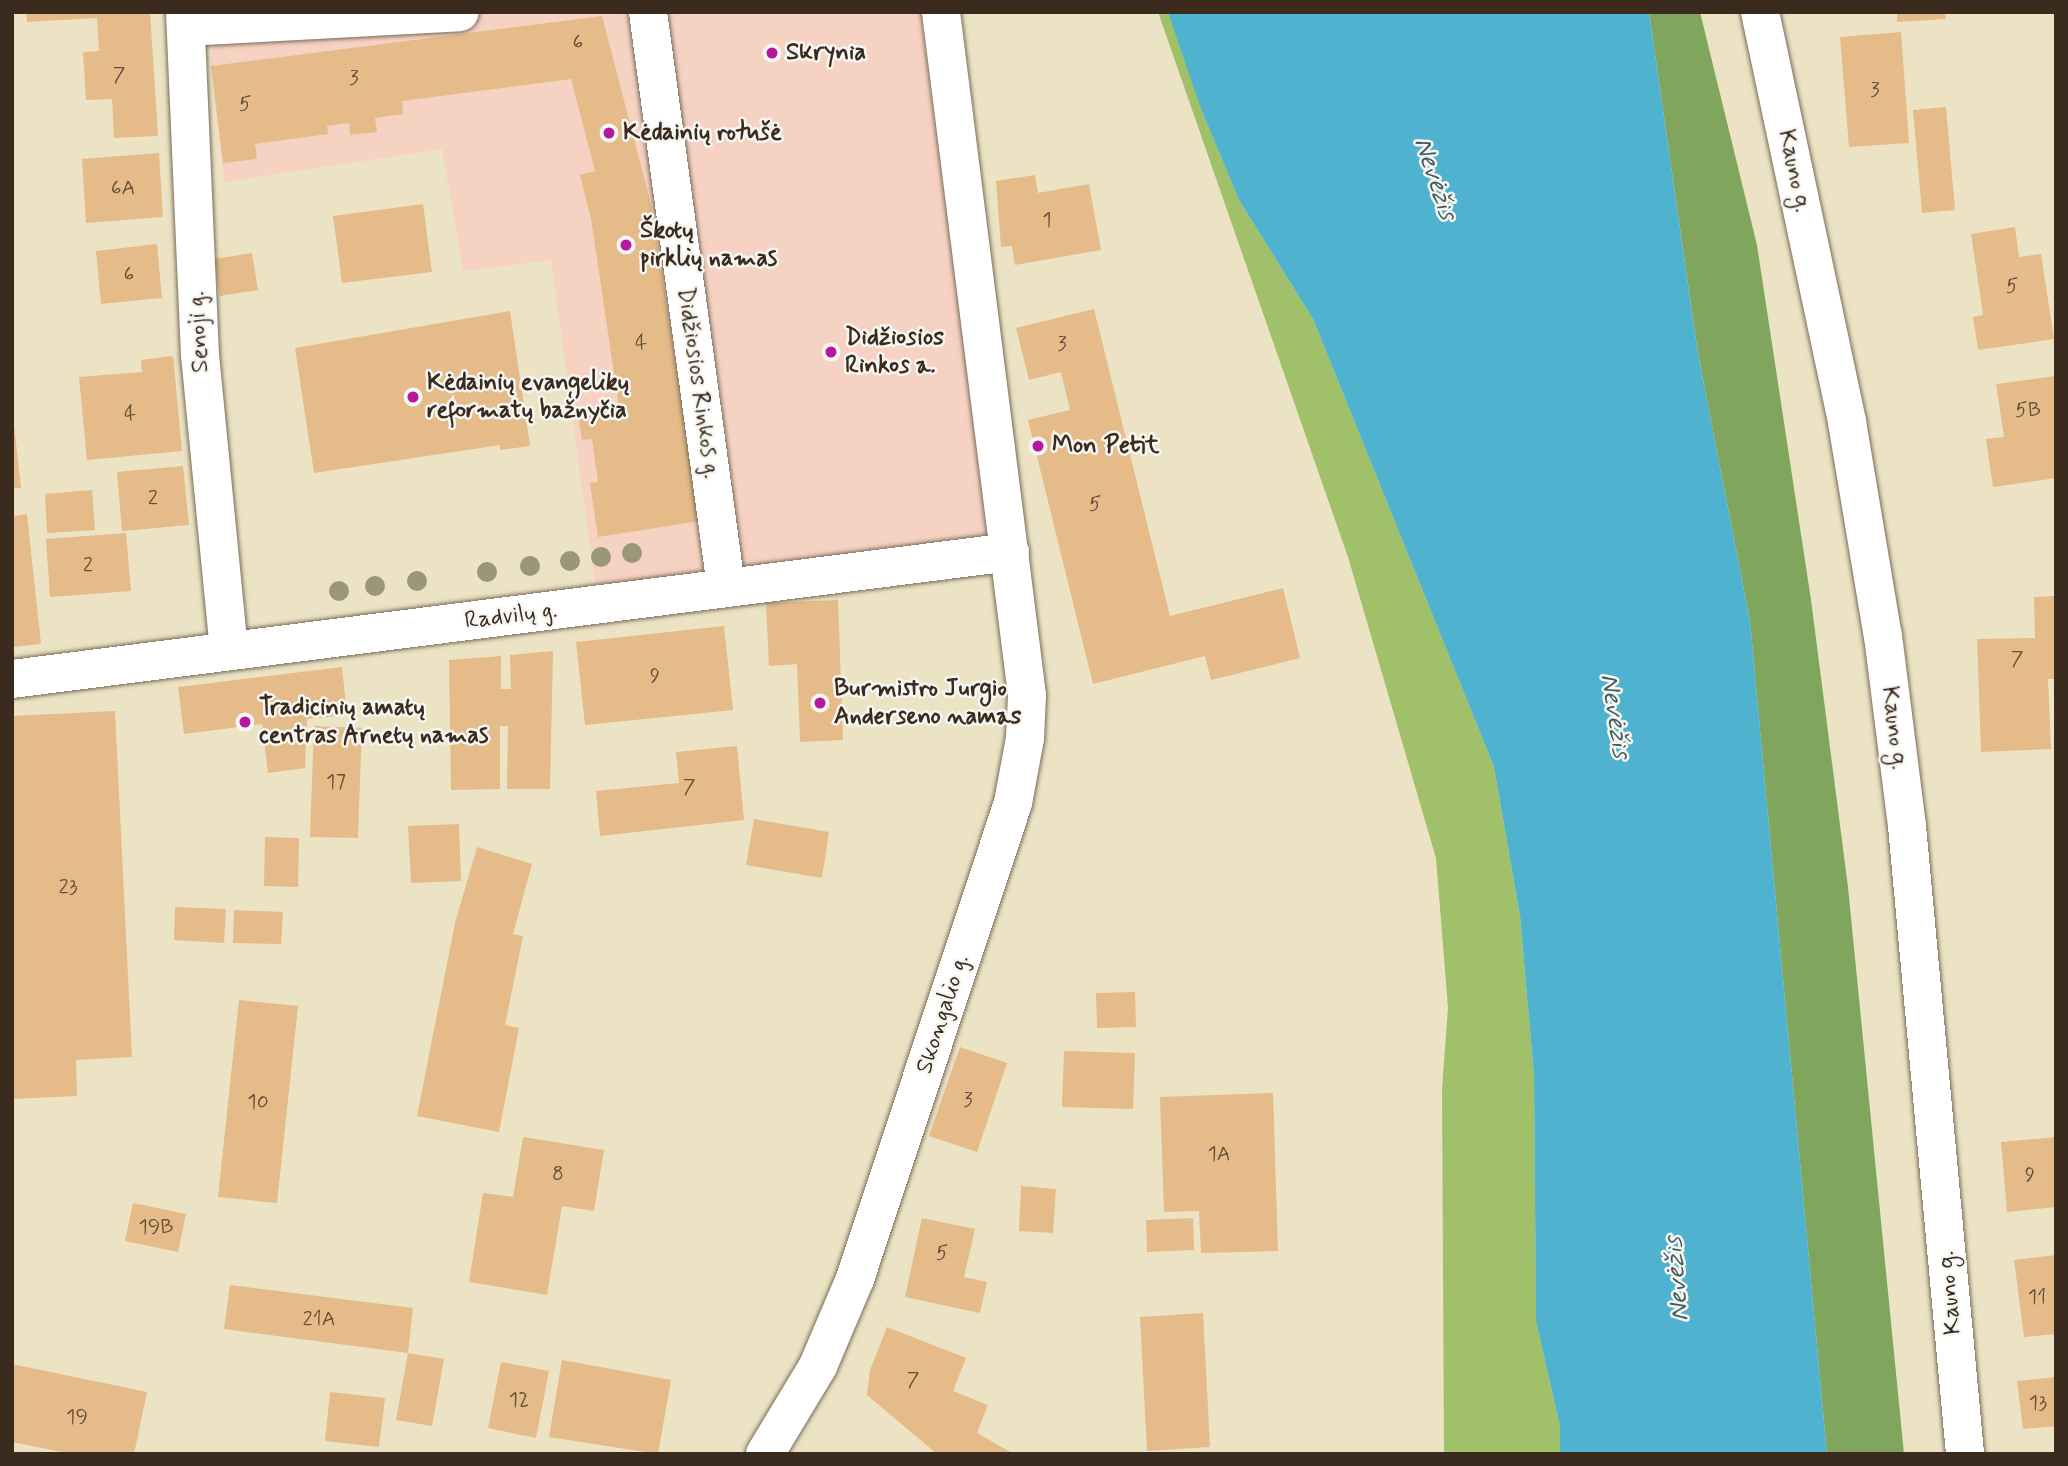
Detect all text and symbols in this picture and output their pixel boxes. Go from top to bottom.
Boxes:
house number: 6 [573,29,583,55]
place label: Skrynia [786,39,866,67]
marker: Skrynia [764,45,780,61]
house number: 7 [113,62,125,88]
house number: 3 [349,65,359,91]
house number: 3 [1870,77,1880,103]
house number: 5 [239,91,251,117]
place label: Kėdainių rotušė [623,119,782,147]
marker: Kėdainių rotušė [601,125,617,141]
street label: Kauno g. [1771,128,1817,214]
water label: Nevėžis [1405,134,1463,224]
house number: 6A [111,175,135,201]
house number: 1 [1042,207,1052,233]
place label: Škotų pirklių namas [640,217,777,273]
marker: Škotų pirklių namas [618,237,634,253]
house number: 6 [124,261,134,287]
house number: 5 [2006,273,2018,299]
street label: Didžiosios Rinkos g. [670,286,726,480]
street label: Senoji g. [182,290,216,374]
place label: Didžiosios Rinkos a. [845,324,944,380]
house number: 4 [635,330,647,356]
house number: 3 [1057,331,1067,357]
marker: Didžiosios Rinkos a. [823,344,839,360]
place label: Kėdainių evangelikų reformatų bažnyčia [427,369,629,425]
marker: Kėdainių evangelikų reformatų bažnyčia [405,389,421,405]
house number: 5B [2015,397,2041,423]
house number: 4 [124,401,136,427]
place label: Mon Petit [1052,432,1156,460]
marker: Mon Petit [1030,438,1046,454]
house number: 2 [148,485,158,511]
house number: 5 [1089,491,1101,517]
house number: 2 [83,552,93,578]
street label: Radvilų g. [463,596,559,636]
house number: 7 [2011,646,2023,672]
house number: 9 [650,663,660,689]
water label: Nevėžis [1592,672,1636,760]
place label: Burmistro Jurgio Anderseno namas [834,675,1016,731]
street label: Kauno g. [1875,686,1913,770]
place label: Tradicinių amatų centras Arnetų namas [259,694,491,750]
marker: Burmistro Jurgio Anderseno namas [812,695,828,711]
marker: Tradicinių amatų centras Arnetų namas [237,714,253,730]
house number: 17 [326,769,346,795]
house number: 7 [683,774,695,800]
house number: 23 [58,874,78,900]
street label: Skongalio g. [910,951,976,1077]
house number: 3 [963,1087,973,1113]
house number: 10 [247,1089,269,1115]
house number: 1A [1207,1141,1231,1167]
house number: 8 [552,1161,564,1187]
house number: 9 [2025,1162,2035,1188]
house number: 19B [138,1214,174,1240]
water label: Nevėžis [1659,1235,1697,1323]
house number: 5 [936,1240,948,1266]
street label: Kauno g. [1932,1251,1968,1335]
house number: 11 [2028,1284,2046,1310]
house number: 21A [302,1306,336,1332]
house number: 7 [907,1367,919,1393]
house number: 12 [509,1387,529,1413]
house number: 13 [2029,1390,2047,1416]
house number: 19 [66,1404,88,1430]

